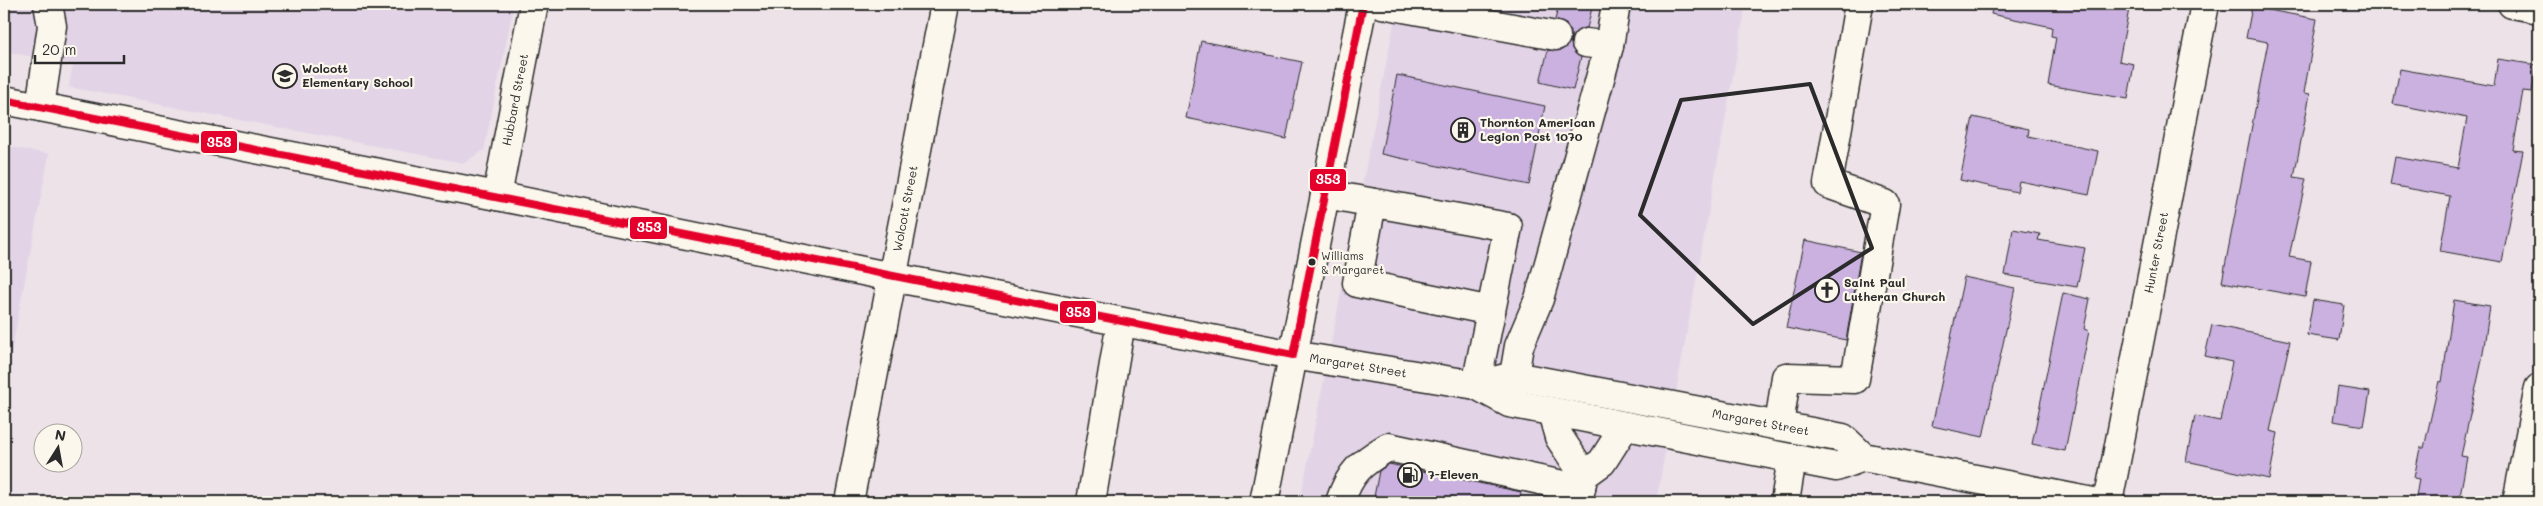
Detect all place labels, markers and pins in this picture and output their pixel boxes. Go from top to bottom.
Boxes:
place label: Wolcott Elementary School [302,60,413,90]
school or university icon: Wolcott Elementary School [272,63,298,89]
place label: Thornton American Legion Post 1070 [1480,114,1595,144]
building icon: Thornton American Legion Post 1070 [1450,117,1476,143]
place label: Williams & Margaret [1321,248,1384,277]
marker: Williams & Margaret [1307,257,1317,267]
place label: Saint Paul Lutheran Church [1844,274,1945,304]
church icon: Saint Paul Lutheran Church [1814,277,1840,303]
fuel station icon: 7-Eleven [1397,462,1423,488]
place label: 7-Eleven [1428,466,1478,482]

